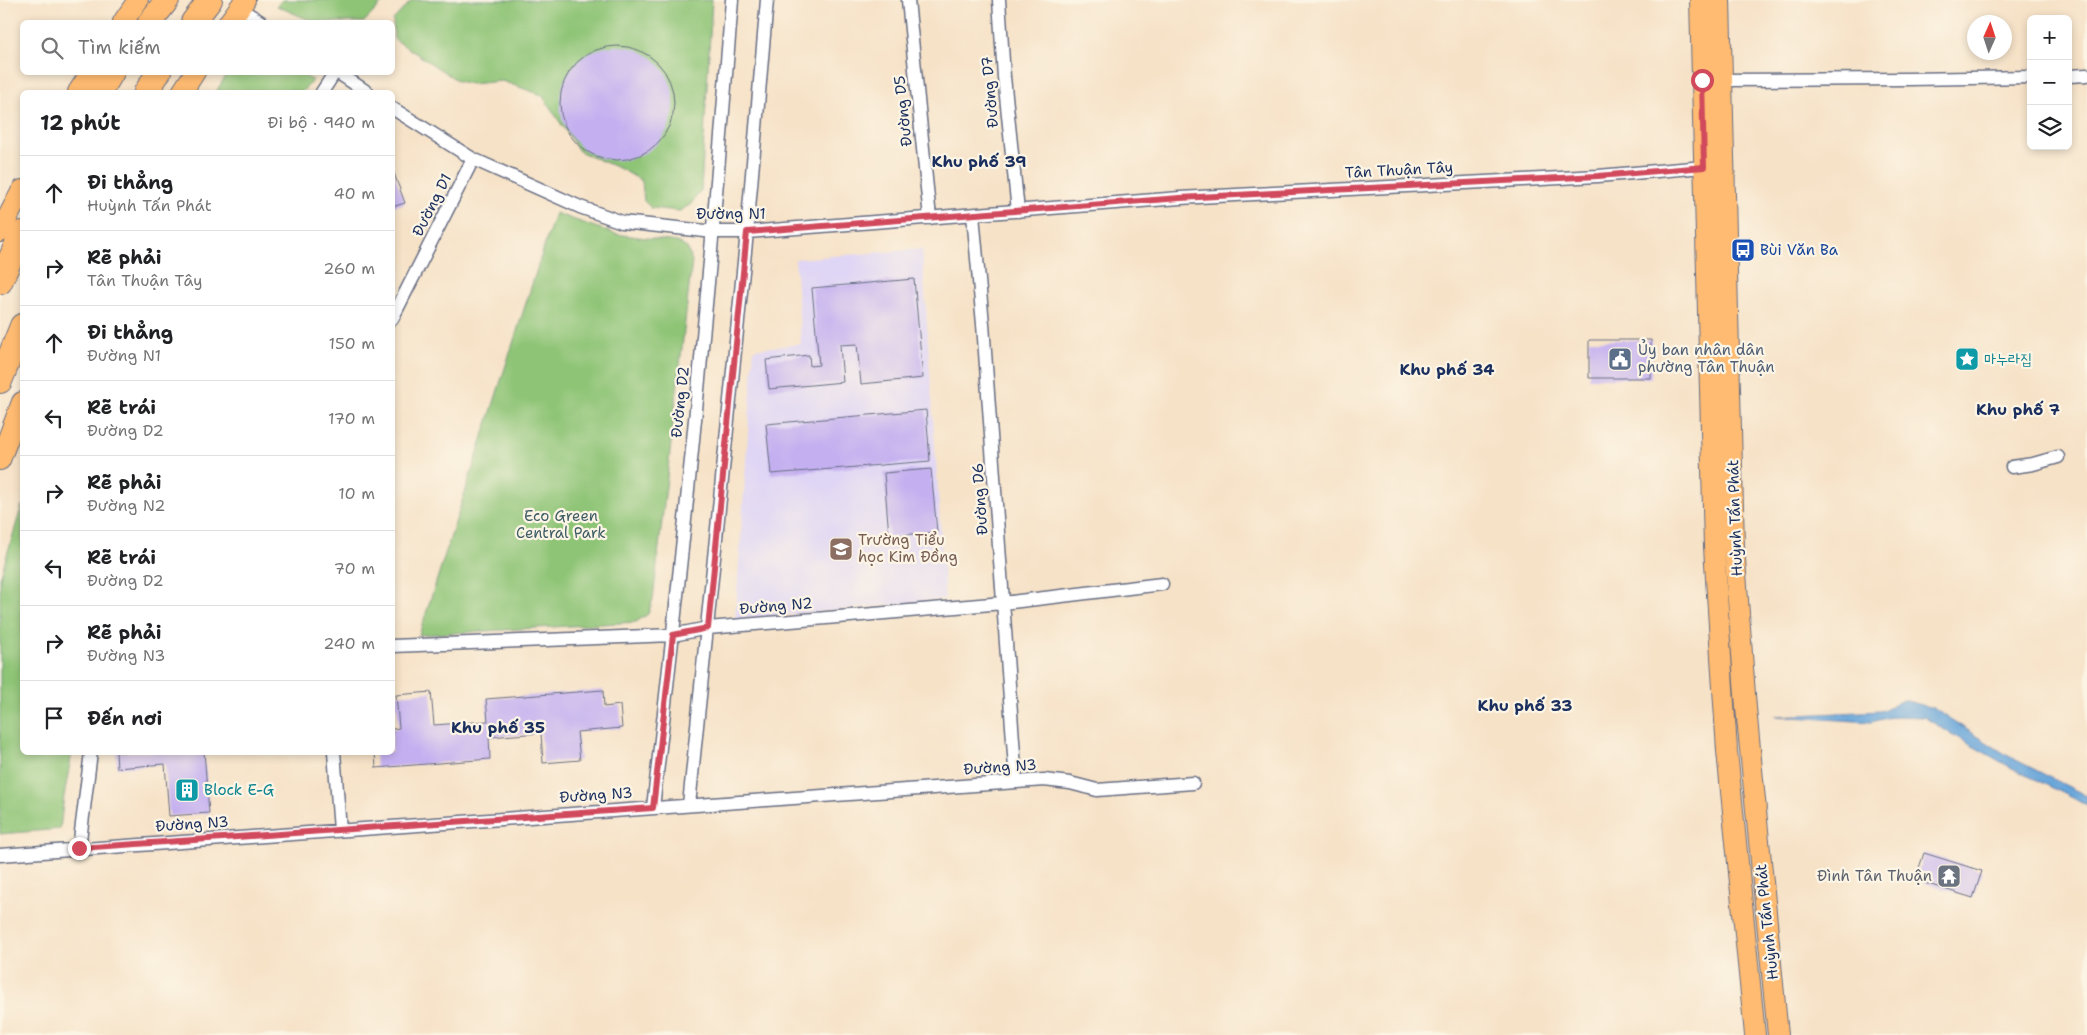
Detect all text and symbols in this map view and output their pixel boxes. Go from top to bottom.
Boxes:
north arrow [1967,15,2012,60]
map controls [2027,15,2072,150]
button: + [2027,15,2072,60]
search box [20,20,395,75]
icon: search [38,34,66,62]
text: Tìm kiếm [78,35,161,60]
street label: Đường D7 [977,55,1003,129]
button: − [2027,60,2072,105]
route start [1691,69,1714,92]
street label: Đường D5 [889,74,917,148]
button: layers [2027,105,2072,150]
text: 12 phút [40,109,120,137]
text: Đi bộ · 940 m [268,112,375,133]
district label: Khu phố 39 [932,151,1026,172]
street label: Tân Thuận Tây [1344,157,1454,183]
text: Đi thẳng [87,170,173,195]
street label: Đường D1 [408,170,456,240]
icon: ahead [40,179,68,207]
text: 40 m [333,183,375,204]
text: Huỳnh Tấn Phát [87,195,212,216]
street label: Đường N1 [696,204,766,224]
bus stop icon: Bùi Văn Ba [1730,237,1756,263]
place label: Bùi Văn Ba [1760,240,1839,260]
text: Rẽ phải [87,245,162,270]
icon: right [40,254,68,282]
text: 260 m [323,258,375,279]
text: Tân Thuận Tây [87,270,203,291]
text: Đi thẳng [87,320,173,345]
icon: ahead [40,329,68,357]
text: 150 m [328,333,375,354]
place label: Ủy ban nhân dân phường Tân Thuận [1638,338,1775,377]
text: Đường N1 [87,345,161,366]
public building icon: Ủy ban nhân dân phường Tân Thuận [1607,346,1633,372]
place icon: 마누라집 [1954,346,1980,372]
place label: 마누라집 [1984,349,2032,369]
district label: Khu phố 34 [1399,359,1495,380]
street label: Đường D2 [666,365,694,439]
text: Rẽ trái [87,395,156,420]
district label: Khu phố 7 [1976,399,2060,420]
icon: left [40,404,68,432]
text: 170 m [328,408,375,429]
text: Đường D2 [87,420,164,441]
street label: Huỳnh Tấn Phát [1723,459,1747,577]
street label: Đường D6 [967,462,993,536]
text: Rẽ phải [87,470,162,495]
icon: right [40,479,68,507]
text: 10 m [338,483,375,504]
text: Đường N2 [87,495,165,516]
park label: Eco Green Central Park [516,506,606,543]
place label: Trường Tiểu học Kim Đồng [858,530,958,567]
school or university icon: Trường Tiểu học Kim Đồng [828,536,854,562]
text: Rẽ trái [87,545,156,570]
icon: left [40,554,68,582]
text: 70 m [334,558,375,579]
text: Đường D2 [87,570,164,591]
street label: Đường N2 [738,593,814,619]
text: Rẽ phải [87,620,162,645]
icon: right [40,629,68,657]
text: 240 m [323,633,375,654]
text: Đường N3 [87,645,165,666]
district label: Khu phố 33 [1478,695,1572,716]
icon: arrive [40,704,68,732]
text: Đến nơi [87,706,162,731]
district label: Khu phố 35 [451,717,545,738]
street label: Đường N3 [963,754,1037,780]
building icon: Block E-G [174,777,200,803]
place label: Block E-G [204,780,274,800]
street label: Đường N3 [559,782,633,808]
street label: Đường N3 [155,811,229,837]
route end [68,837,91,860]
street label: Huỳnh Tấn Phát [1751,863,1783,981]
temple icon: Đình Tân Thuận [1936,863,1962,889]
place label: Đình Tân Thuận [1817,866,1932,886]

